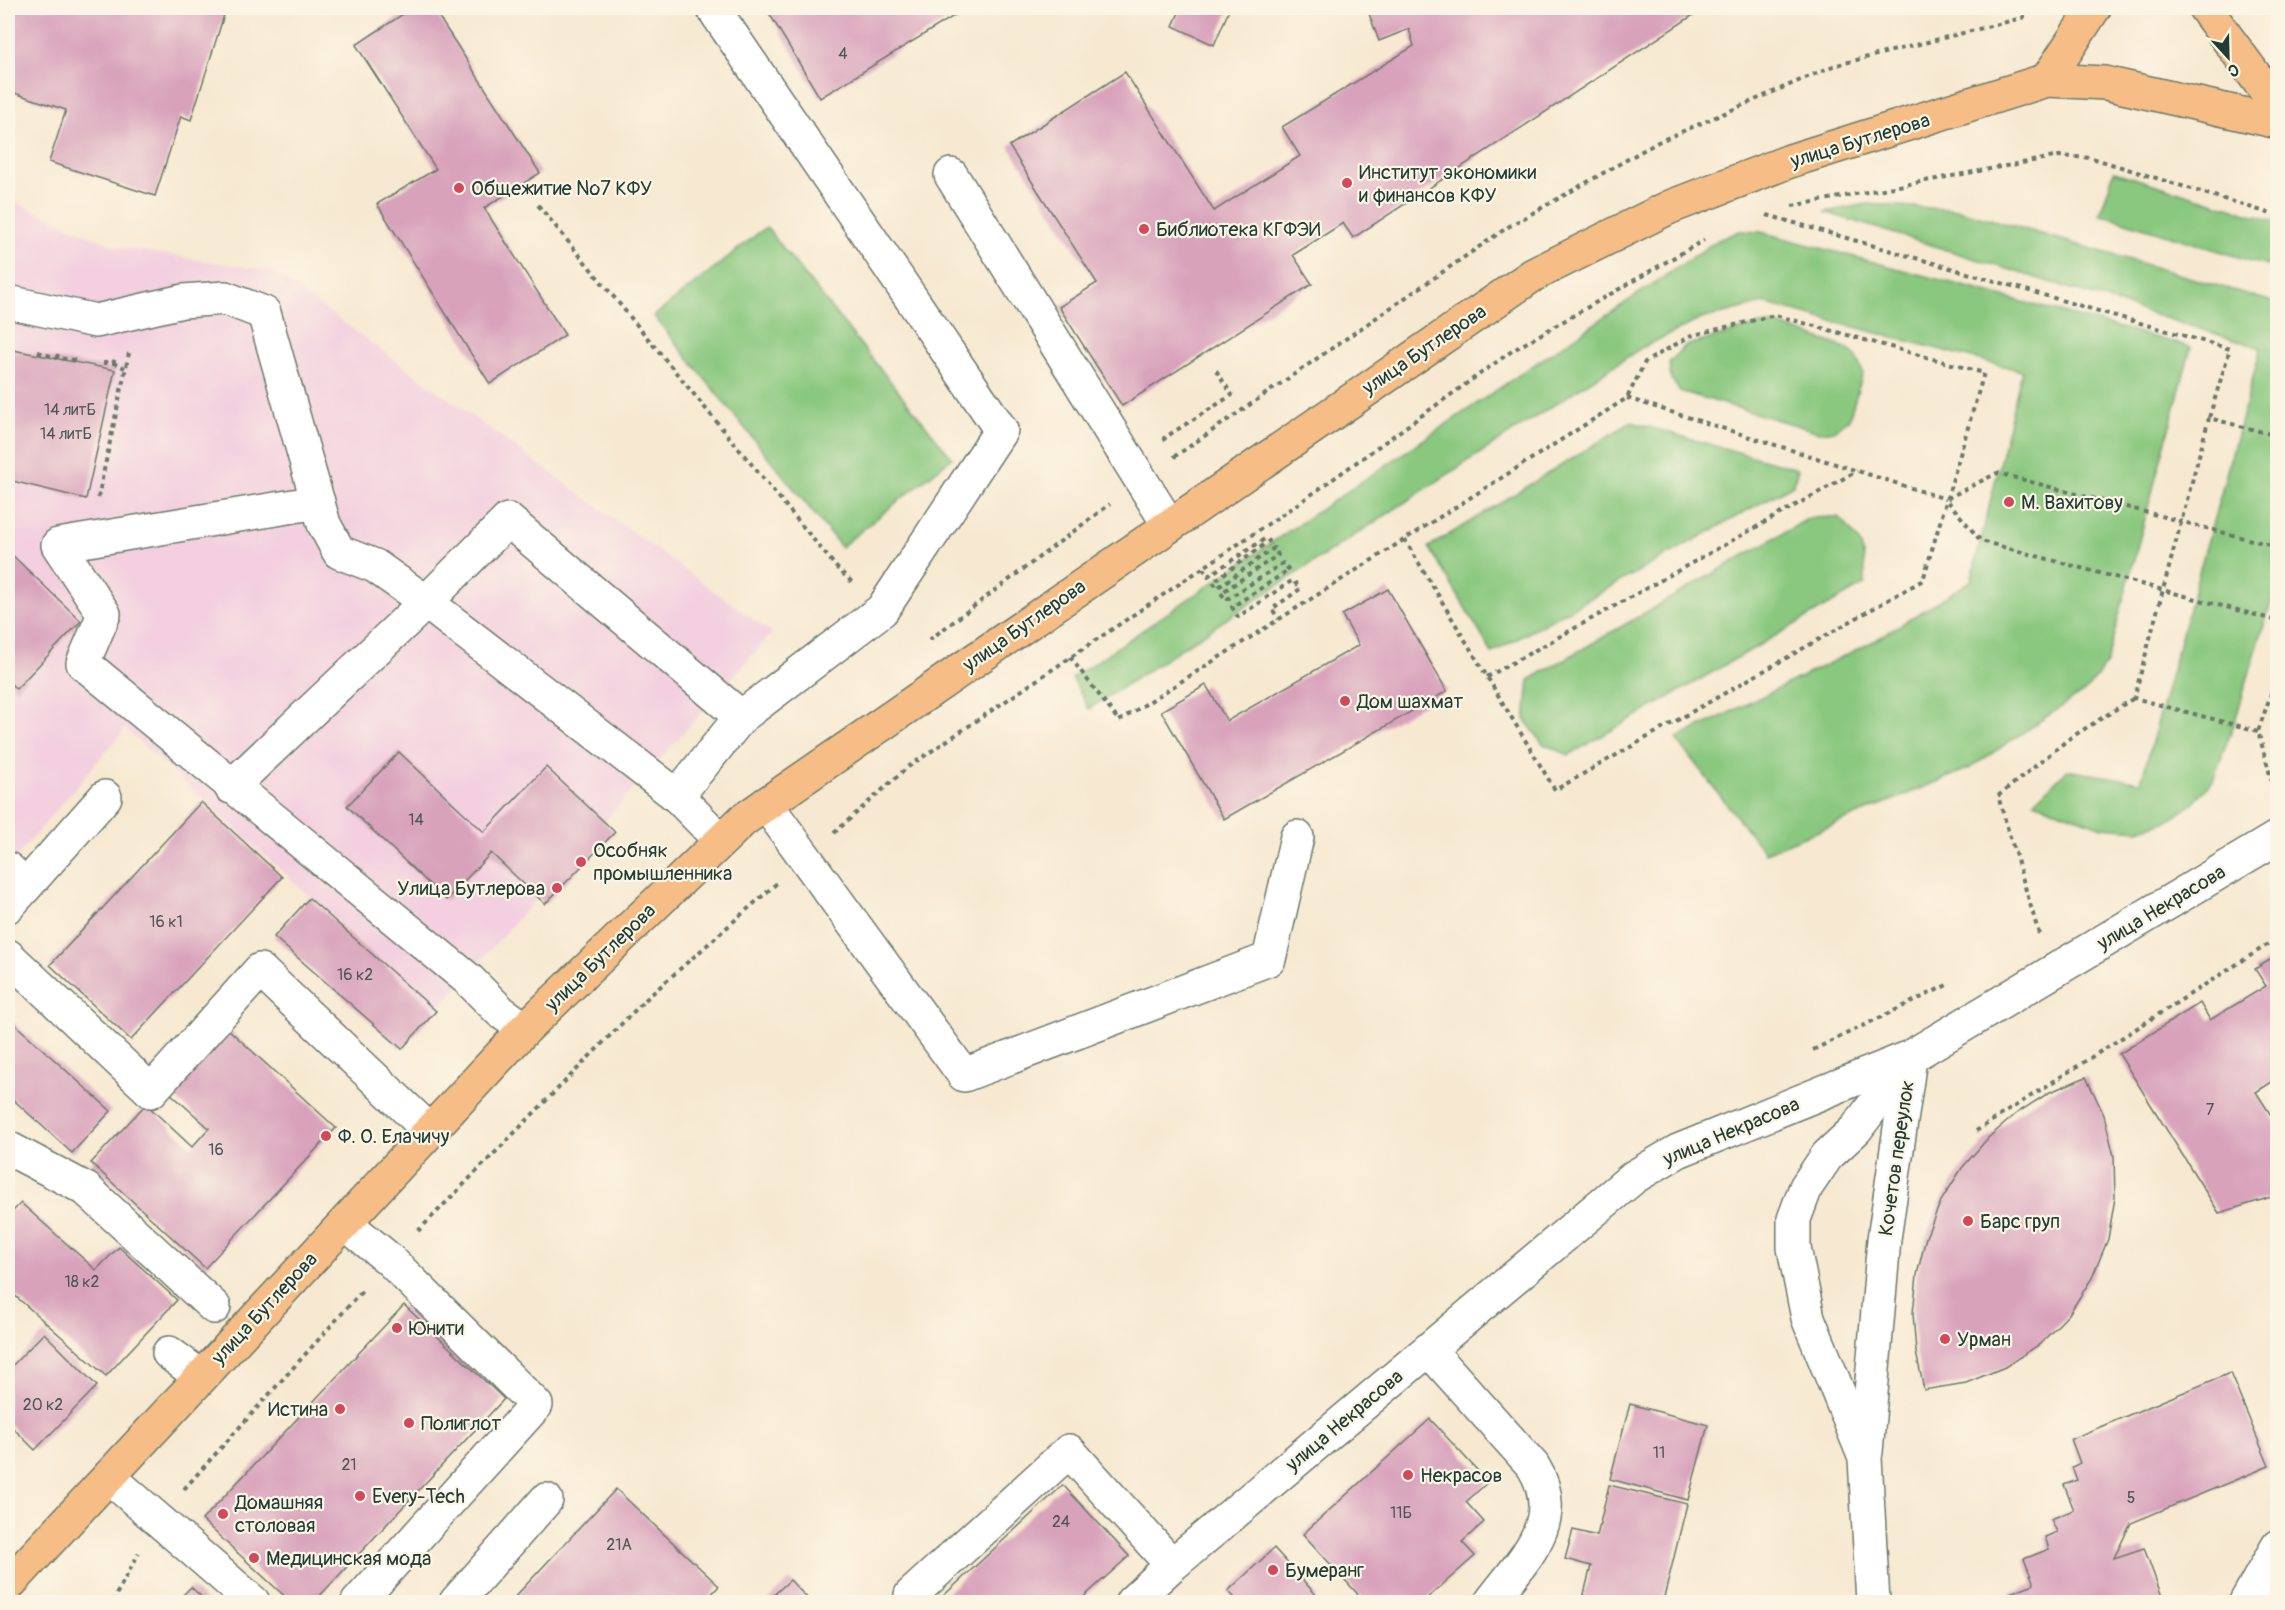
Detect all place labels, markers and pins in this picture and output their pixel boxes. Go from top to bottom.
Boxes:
place label: Институт экономики и финансов КФУ [1359,160,1536,208]
place label: Общежитие №7 КФУ [471,176,652,201]
marker: Институт экономики и финансов КФУ [1340,176,1354,190]
marker: Общежитие №7 КФУ [452,181,466,195]
place label: Библиотека КГФЭИ [1156,217,1321,242]
marker: Библиотека КГФЭИ [1137,222,1151,236]
place label: М. Вахитову [2021,490,2123,515]
marker: М. Вахитову [2002,495,2016,509]
place label: Дом шахмат [1356,689,1463,714]
marker: Дом шахмат [1338,694,1352,708]
place label: Особняк промышленника [593,838,732,886]
marker: Особняк промышленника [574,855,588,869]
place label: Улица Бутлерова [397,876,545,901]
marker: Улица Бутлерова [550,881,564,895]
place label: Ф. О. Елачичу [338,1124,450,1149]
marker: Ф. О. Елачичу [319,1129,333,1143]
place label: Барс груп [1980,1209,2060,1234]
marker: Барс груп [1961,1214,1975,1228]
place label: Юнити [409,1316,464,1341]
marker: Юнити [390,1321,404,1335]
place label: Урман [1957,1327,2011,1352]
marker: Урман [1938,1332,1952,1346]
place label: Истина [268,1397,328,1422]
marker: Истина [333,1402,347,1416]
place label: Полиглот [421,1411,501,1436]
marker: Полиглот [402,1416,416,1430]
place label: Некрасов [1420,1463,1502,1488]
marker: Некрасов [1401,1468,1415,1482]
place label: Every-Tech [372,1484,465,1509]
marker: Every-Tech [353,1489,367,1503]
place label: Домашняя столовая [234,1490,323,1538]
marker: Домашняя столовая [216,1507,230,1521]
place label: Медицинская мода [266,1546,431,1571]
marker: Медицинская мода [247,1551,261,1565]
place label: Бумеранг [1285,1558,1364,1583]
marker: Бумеранг [1266,1563,1280,1577]

